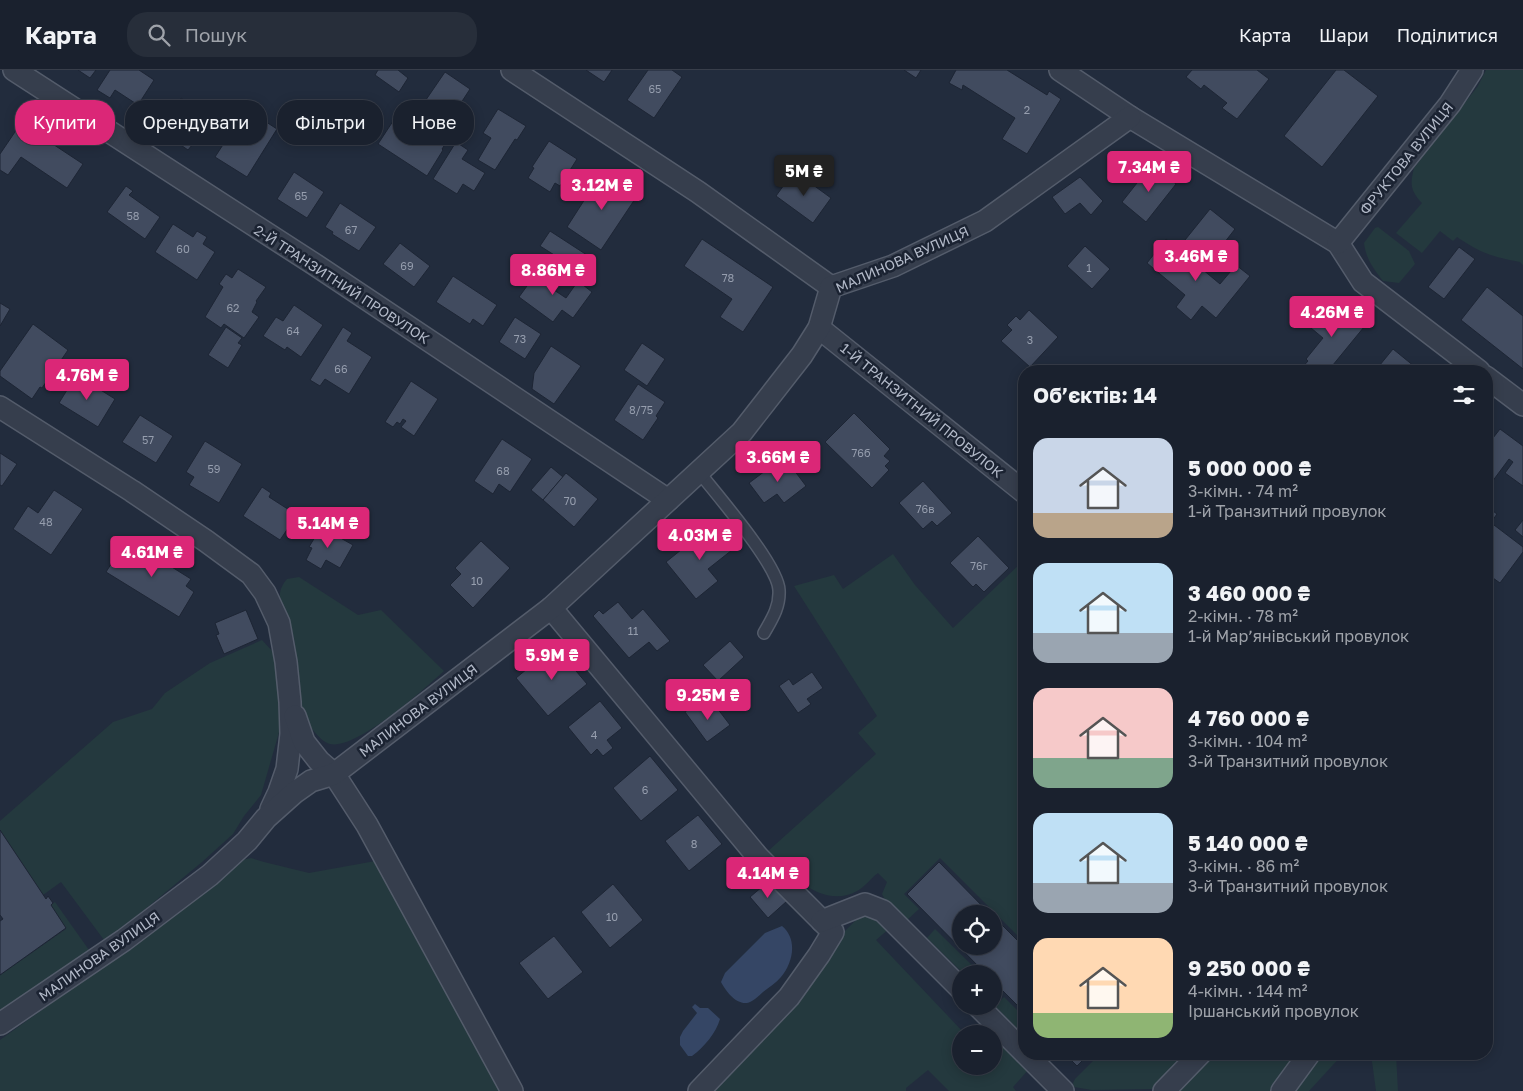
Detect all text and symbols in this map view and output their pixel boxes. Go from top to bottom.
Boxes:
search box [127,12,477,57]
text: Карта [25,20,97,49]
icon: search [145,21,173,49]
text: Пошук [185,23,247,46]
text: Карта [1239,24,1291,46]
text: Шари [1319,24,1369,46]
text: Поділитися [1397,24,1498,46]
house number: 65 [648,82,662,95]
street label: ФРУКТОВА ВУЛИЦЯ [1356,98,1456,218]
chip: Купити [15,100,115,145]
chip: Орендувати [125,100,267,145]
chip: Фільтри [277,100,383,145]
chip: Нове [393,100,474,145]
house number: 2 [1024,103,1030,116]
pin: 7.34M ₴ [1103,150,1195,193]
pin: 5M ₴ [774,154,834,197]
text: 7.34M ₴ [1118,157,1180,177]
text: 5M ₴ [785,161,823,181]
pin: 3.12M ₴ [556,168,648,211]
text: 3.12M ₴ [572,175,632,195]
house number: 65 [294,189,308,202]
house number: 58 [126,209,140,222]
street label: 2-Й ТРАНЗИТНИЙ ПРОВУЛОК [251,221,433,347]
street label: МАЛИНОВА ВУЛИЦЯ [833,222,971,296]
house number: 67 [345,223,357,236]
pin: 3.46M ₴ [1150,240,1242,282]
house number: 60 [176,242,190,255]
text: 3.46M ₴ [1164,246,1228,266]
pin: 8.86M ₴ [507,254,599,296]
house number: 69 [400,259,414,272]
text: 8.86M ₴ [521,260,585,280]
house number: 1 [1086,261,1092,274]
house number: 78 [722,271,735,284]
pin: 4.26M ₴ [1286,296,1378,338]
house number: 62 [226,301,240,314]
text: 4.26M ₴ [1300,302,1364,322]
house number: 64 [286,324,300,337]
house number: 73 [514,332,526,345]
house number: 3 [1027,333,1033,346]
street label: 1-Й ТРАНЗИТНИЙ ПРОВУЛОК [837,339,1007,481]
pin: 4.76M ₴ [41,358,133,401]
house number: 66 [334,362,348,375]
text: 4.76M ₴ [56,365,118,385]
icon: filters [1450,381,1478,409]
text: Об’єктів: 14 [1033,382,1157,408]
house number: 8/75 [629,403,653,416]
house number: 57 [142,433,154,446]
pin: 3.66M ₴ [732,440,824,483]
house number: 76б [851,446,871,459]
text: 3.66M ₴ [746,447,810,467]
text: 5 000 000 ₴ [1188,455,1311,481]
icon: home [1073,458,1133,518]
house number: 59 [207,462,221,475]
house number: 68 [496,464,510,477]
text: 3-кімн. · 74 m² [1188,481,1298,501]
house number: 70 [564,494,577,507]
text: 1-й Транзитний провулок [1188,501,1387,521]
house number: 76в [916,502,934,515]
pin: 5.14M ₴ [282,506,374,549]
text: 5.14M ₴ [297,513,359,533]
house number: 48 [39,515,53,528]
pin: 4.03M ₴ [654,518,746,561]
text: 4.03M ₴ [668,525,732,545]
pin: 4.61M ₴ [106,536,198,578]
text: 4.61M ₴ [121,542,183,562]
house number: 76г [970,559,988,572]
house number: 10 [471,574,483,587]
text: 3 460 000 ₴ [1188,580,1310,606]
icon: home [1073,583,1133,643]
text: 2-кімн. · 78 m² [1188,606,1298,626]
house number: 11 [628,624,638,637]
text: 1-й Марʼянівський провулок [1188,626,1409,646]
pin: 5.9M ₴ [511,638,593,681]
text: 5.9M ₴ [525,645,579,665]
street label: МАЛИНОВА ВУЛИЦЯ [355,660,481,760]
pin: 9.25M ₴ [662,678,754,721]
text: 9.25M ₴ [677,685,739,705]
text: 4 760 000 ₴ [1188,705,1309,731]
icon: home [1073,708,1133,768]
house number: 4 [591,728,598,741]
text: 3-кімн. · 104 m² [1188,731,1307,751]
text: 3-й Транзитний провулок [1188,751,1388,771]
house number: 6 [642,783,649,796]
text: 5 140 000 ₴ [1188,830,1308,856]
icon: home [1073,833,1133,893]
house number: 8 [691,837,698,850]
pin: 4.14M ₴ [722,856,814,899]
text: 3-кімн. · 86 m² [1188,856,1299,876]
text: 4.14M ₴ [737,863,799,883]
text: 3-й Транзитний провулок [1188,876,1388,896]
map controls [952,905,1002,1075]
button: locate [952,905,1002,955]
street label: МАЛИНОВА ВУЛИЦЯ [35,908,163,1004]
house number: 10 [606,910,618,923]
text: 9 250 000 ₴ [1188,955,1310,981]
icon: home [1073,958,1133,1018]
button: + [952,965,1002,1015]
text: 4-кімн. · 144 m² [1188,981,1307,1001]
text: Іршанський провулок [1188,1001,1359,1021]
button: − [952,1025,1002,1075]

